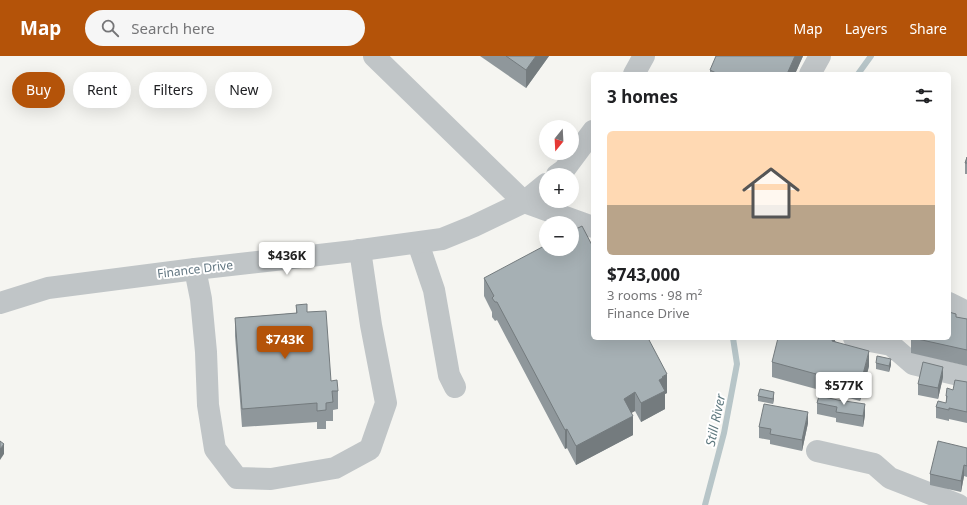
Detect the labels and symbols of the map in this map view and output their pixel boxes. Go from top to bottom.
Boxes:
north arrow [539,120,579,160]
pin: $436K [259,242,315,276]
street label: Finance Drive [156,256,234,282]
pin: $743K [257,326,313,360]
pin: $577K [816,372,872,406]
water label: Still River [701,391,729,448]

